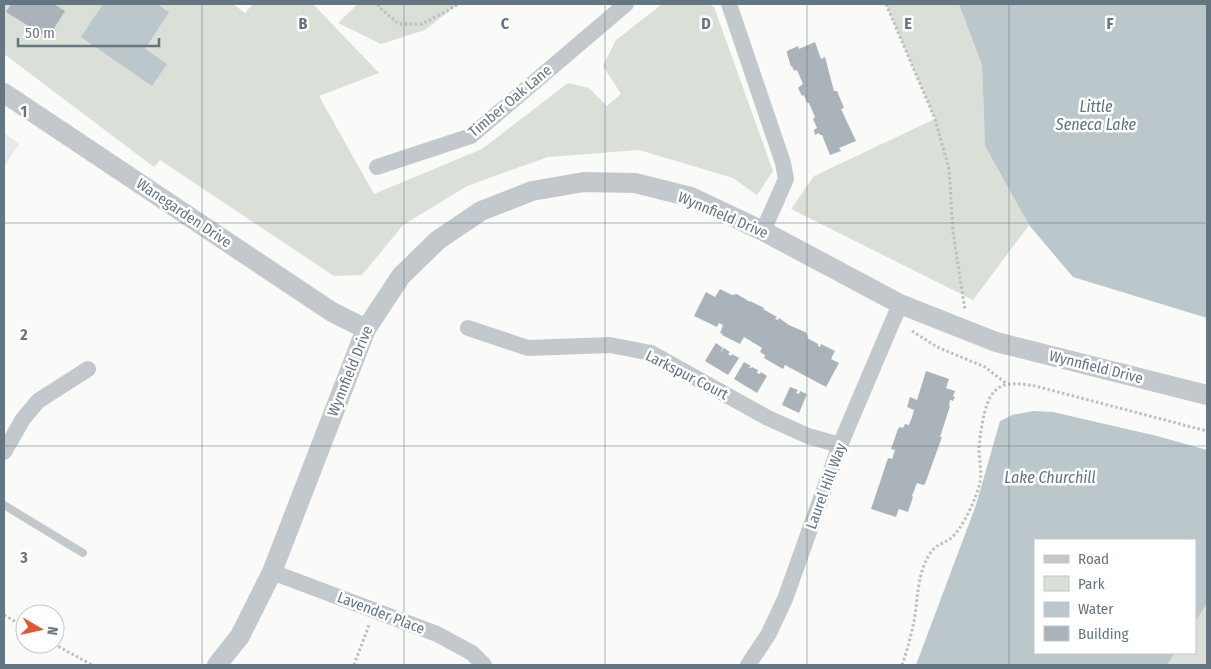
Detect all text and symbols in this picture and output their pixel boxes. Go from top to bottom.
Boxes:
text: B [299,14,308,33]
text: C [501,14,510,33]
text: D [701,14,711,33]
text: E [904,14,912,33]
text: F [1106,14,1114,33]
scale bar [18,15,159,47]
text: 50 m [25,24,55,42]
street label: Timber Oak Lane [465,61,555,141]
water label: Little Seneca Lake [1055,97,1137,134]
text: 1 [21,102,27,121]
street label: Wanegarden Drive [133,174,235,252]
street label: Wynnfield Drive [675,188,771,242]
street label: Wynnfield Drive [324,323,376,419]
text: 2 [19,325,28,344]
street label: Larkspur Court [643,346,731,404]
street label: Wynnfield Drive [1047,347,1145,387]
street label: Laurel Hill Way [802,440,850,532]
water label: Lake Churchill [1004,468,1096,487]
legend [1034,539,1196,654]
text: 3 [19,548,28,567]
text: Road [1078,550,1109,568]
text: Park [1078,575,1105,593]
street label: Lavender Place [335,588,427,638]
text: Water [1078,600,1114,618]
north arrow [15,604,65,654]
text: N [43,625,61,636]
text: Building [1078,625,1129,643]

